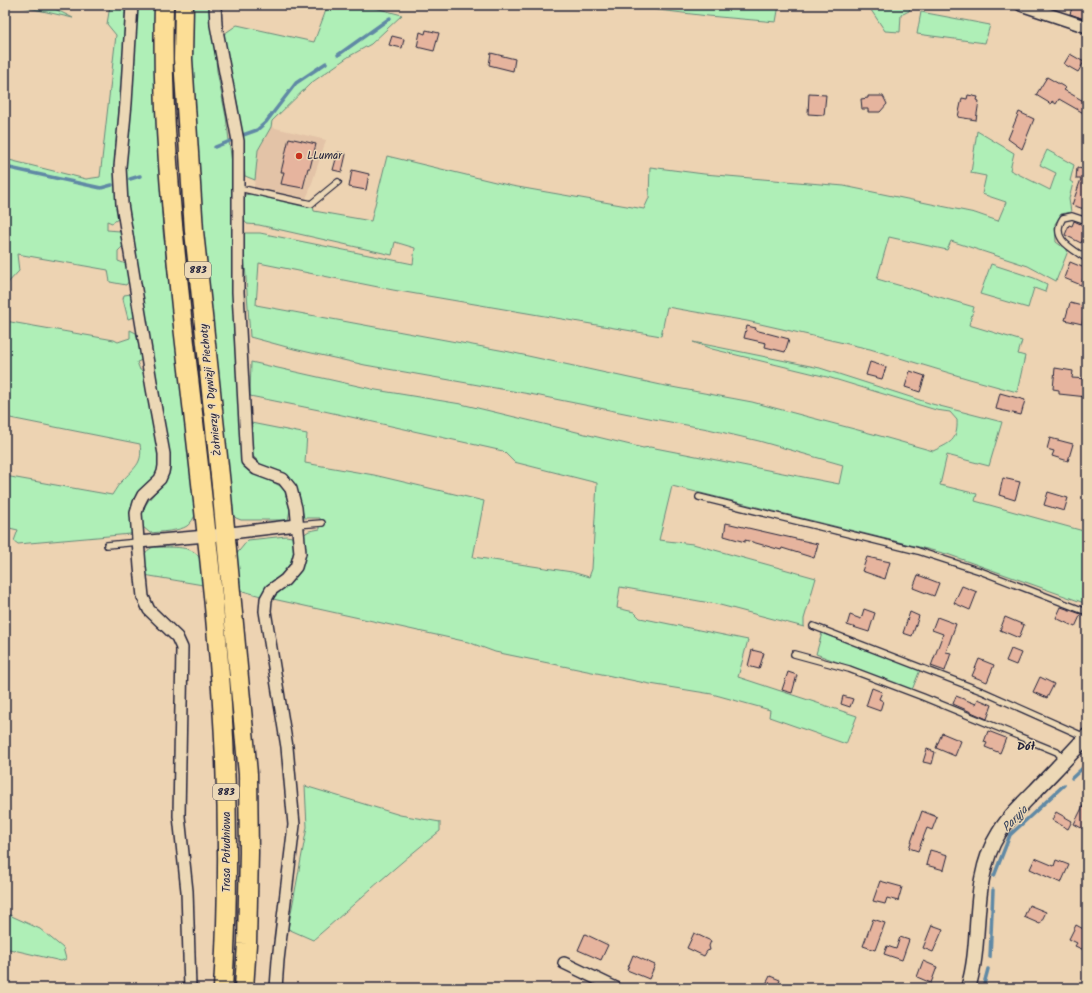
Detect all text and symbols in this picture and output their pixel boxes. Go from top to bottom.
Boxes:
place label: LLumar [307,147,343,165]
marker: LLumar [294,151,304,161]
road number: 883 [185,262,211,278]
street label: Żołnierzy 9 Dywizji Piechoty [195,322,227,457]
district label: Dół [1017,737,1035,756]
road number: 883 [213,784,239,800]
water label: Paryja [998,800,1033,837]
street label: Trasa Południowa [218,812,236,892]

